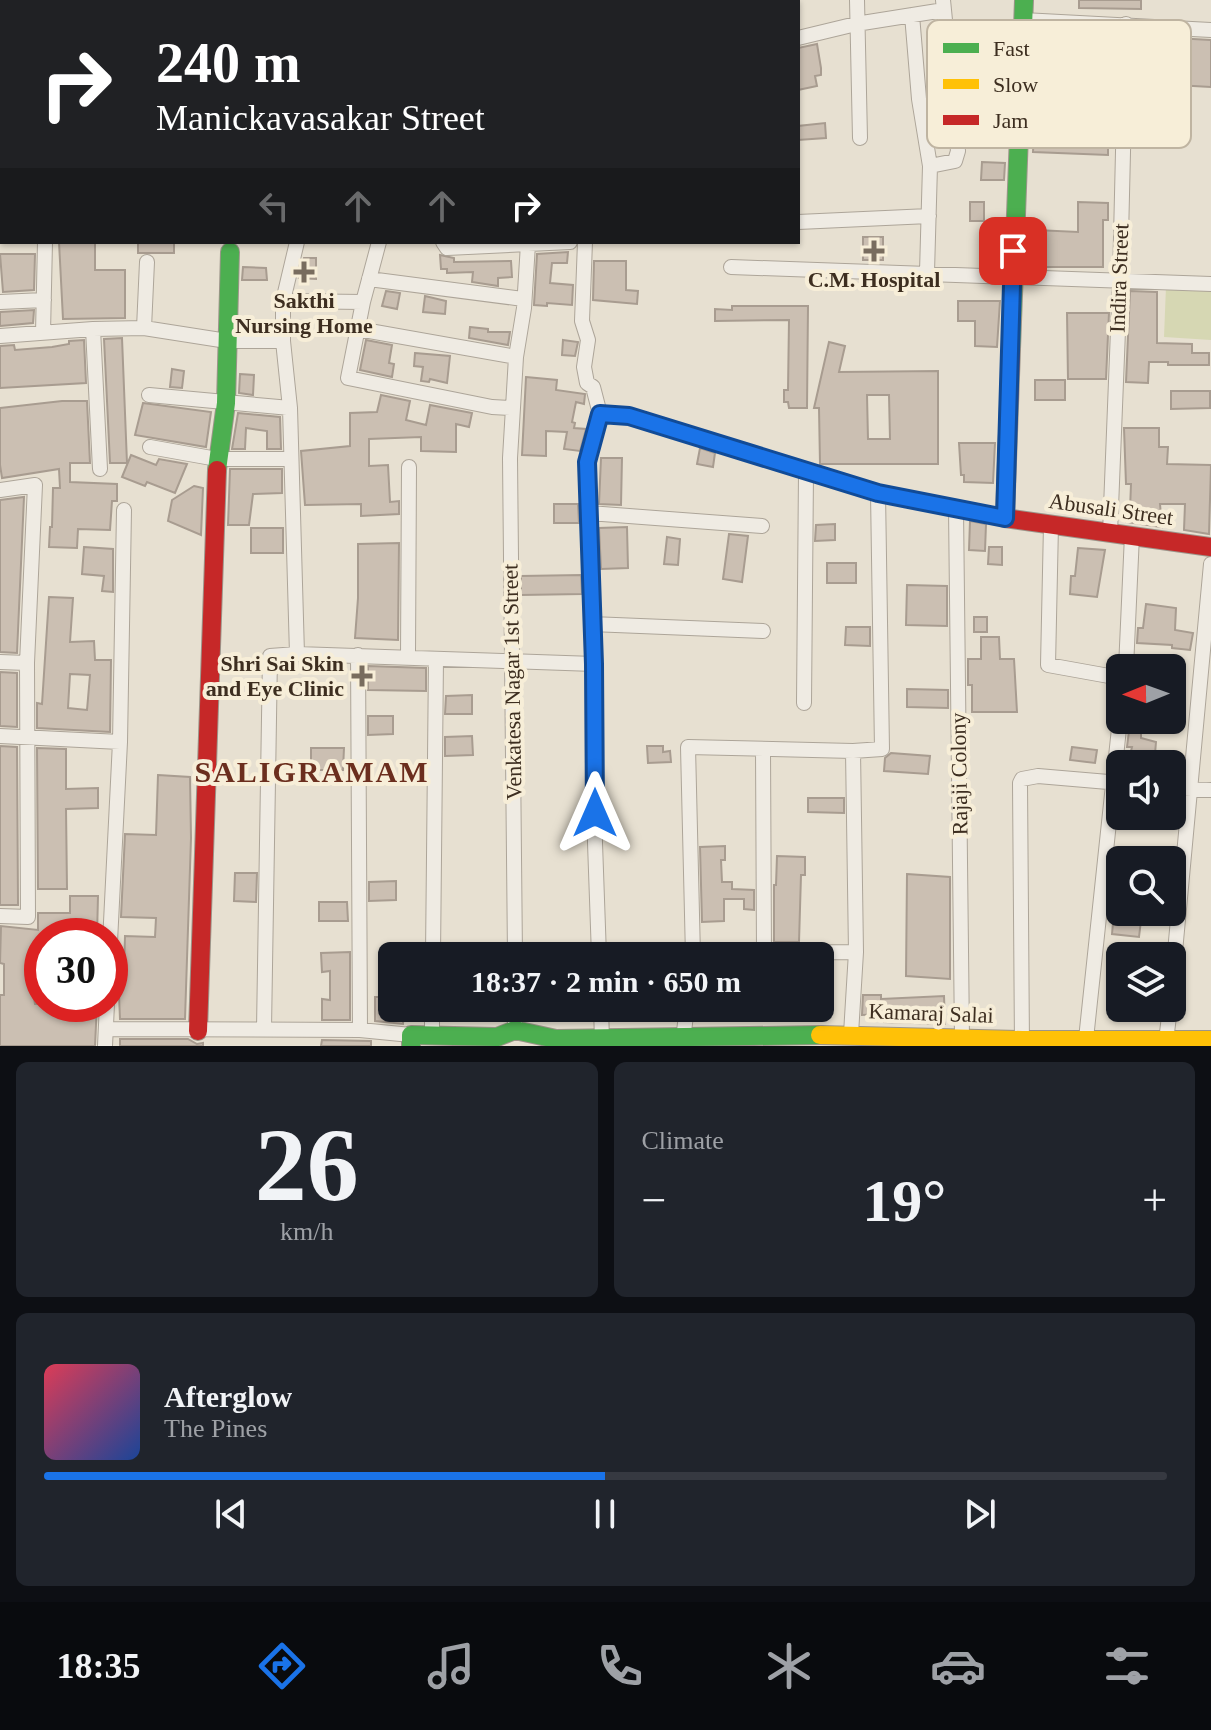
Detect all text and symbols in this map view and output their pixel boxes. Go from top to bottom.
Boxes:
legend [927,20,1191,148]
icon: right [24,32,128,136]
text: 240 m [156,32,301,94]
text: Fast [993,36,1030,61]
text: Slow [993,72,1038,97]
text: Manickavasakar Street [156,98,485,138]
text: Jam [993,108,1028,133]
icon: left [252,184,296,228]
icon: ahead [336,184,380,228]
icon: ahead [420,184,464,228]
icon: right [504,184,548,228]
pin [979,217,1047,285]
street label: Indira Street [1105,223,1133,333]
icon: arrive [991,229,1035,273]
marker: C.M. Hospital [863,240,885,262]
marker: Sakthi Nursing Home [293,261,315,283]
place label: C.M. Hospital [808,267,940,292]
place label: Sakthi Nursing Home [235,288,373,338]
street label: Abusali Street [1047,488,1175,530]
street label: Venkatesa Nagar 1st Street [497,564,527,800]
place label: Shri Sai Skin and Eye Clinic [206,651,344,701]
north arrow [1106,654,1186,734]
map controls [1106,654,1186,1022]
marker: Shri Sai Skin and Eye Clinic [351,665,373,687]
street label: Rajaji Colony [945,712,973,836]
button: sound [1106,750,1186,830]
district label: SALIGRAMAM [195,755,430,788]
position arrow [553,771,637,855]
button: search [1106,846,1186,926]
speed limit sign: 30 [24,918,128,1022]
button: layers [1106,942,1186,1022]
text: 18:37 · 2 min · 650 m [471,965,741,998]
street label: Kamaraj Salai [868,998,994,1028]
text: 26 [255,1107,359,1222]
text: Climate [642,1126,724,1155]
text: 19° [862,1168,946,1234]
text: − [642,1176,666,1225]
text: + [1142,1176,1167,1225]
text: km/h [280,1217,333,1246]
text: Afterglow [164,1380,292,1413]
text: The Pines [164,1414,267,1443]
icon: previous [209,1492,253,1536]
icon: pause [583,1492,627,1536]
icon: next [958,1492,1002,1536]
icon: directions [254,1638,310,1694]
icon: music [423,1638,479,1694]
icon: phone [592,1638,648,1694]
icon: climate [761,1638,817,1694]
icon: car [930,1638,986,1694]
icon: filters [1099,1638,1155,1694]
text: 18:35 [57,1646,141,1686]

